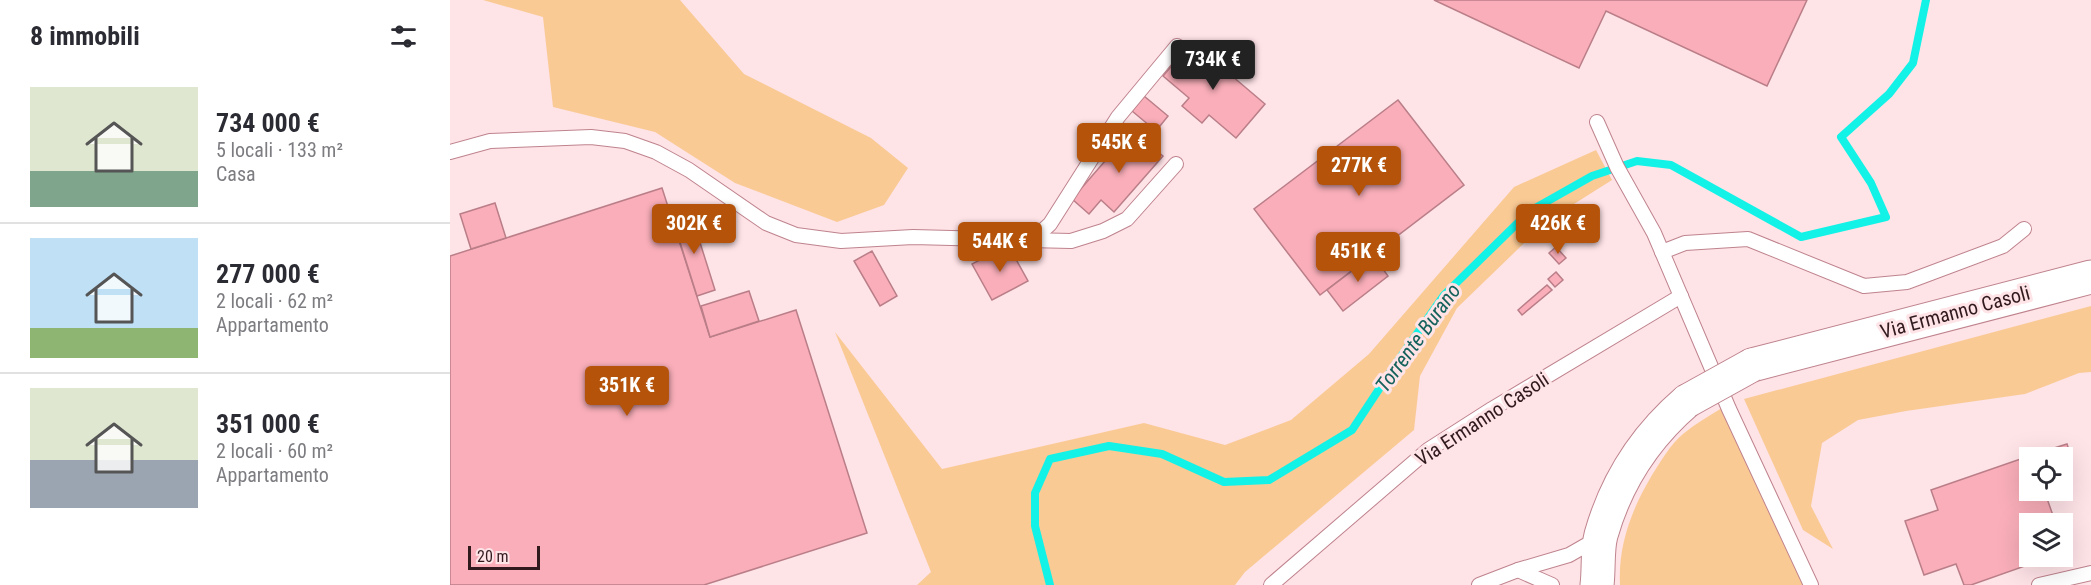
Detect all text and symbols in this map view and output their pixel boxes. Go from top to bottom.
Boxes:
icon: filters [387,20,420,53]
text: 8 immobili [30,21,140,51]
pin: 734K € [1164,40,1262,91]
text: 734K € [1185,47,1241,71]
text: 734 000 € [216,108,320,138]
icon: home [78,111,150,183]
pin: 545K € [1070,123,1168,174]
text: 545K € [1091,130,1147,154]
text: 5 locali · 133 m² [216,138,343,162]
pin: 277K € [1310,146,1408,197]
text: 277K € [1331,153,1387,177]
text: Casa [216,162,256,186]
pin: 302K € [645,204,743,255]
pin: 426K € [1509,204,1607,255]
text: 302K € [666,211,722,235]
text: 426K € [1530,211,1586,235]
pin: 544K € [951,222,1049,273]
text: 544K € [972,229,1028,253]
pin: 451K € [1309,232,1407,283]
text: 451K € [1330,239,1386,263]
text: 277 000 € [216,259,320,289]
icon: home [78,262,150,334]
water label: Torrente Burano [1371,279,1465,397]
street label: Via Ermanno Casoli [1878,280,2032,344]
text: 2 locali · 62 m² [216,289,333,313]
text: Appartamento [216,313,329,337]
pin: 351K € [578,366,676,417]
street label: Via Ermanno Casoli [1411,367,1553,471]
text: 351K € [599,373,655,397]
text: 351 000 € [216,409,320,439]
icon: home [78,412,150,484]
text: 2 locali · 60 m² [216,439,333,463]
map controls [2019,447,2073,567]
button: locate [2019,447,2073,501]
text: Appartamento [216,463,329,487]
button: layers [2019,513,2073,567]
scale bar [468,543,540,570]
text: 20 m [477,547,509,566]

